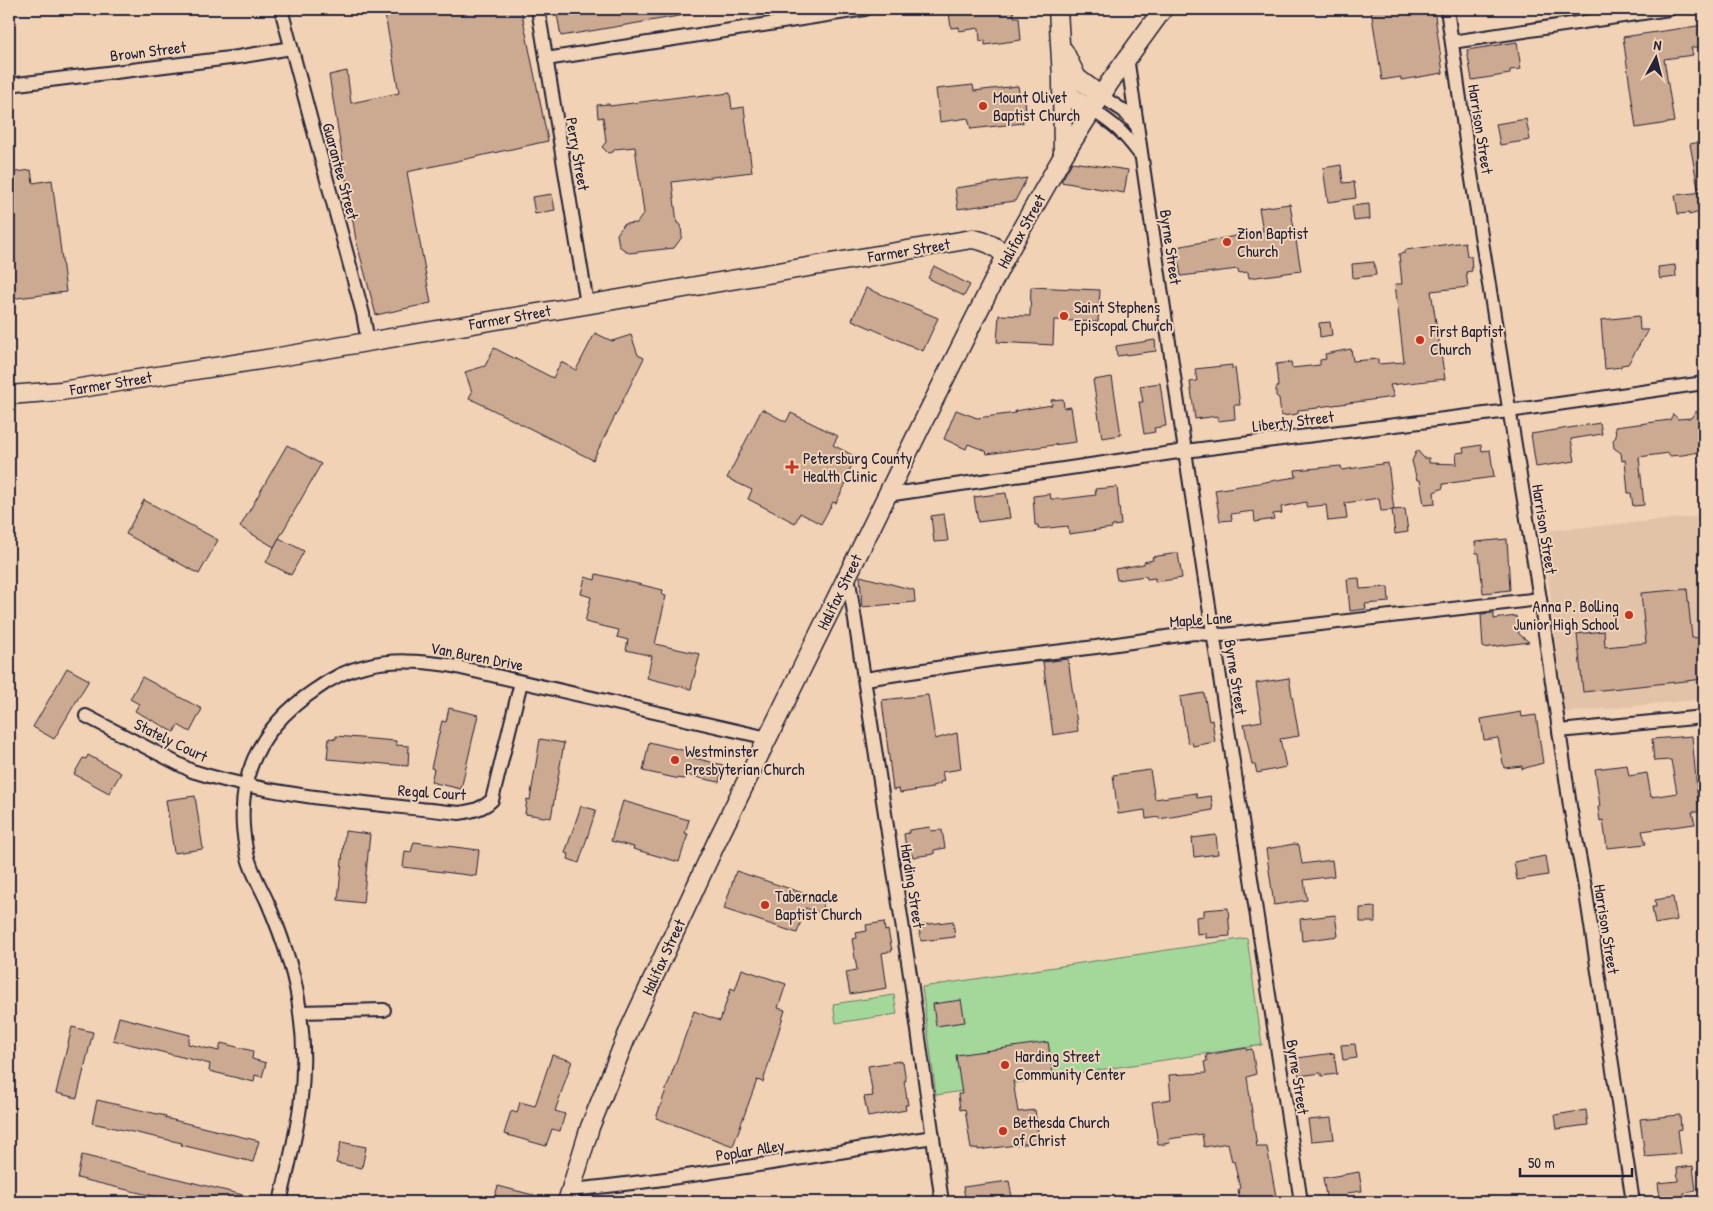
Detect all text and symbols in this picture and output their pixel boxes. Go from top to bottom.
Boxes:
north arrow [1630,32,1680,82]
street label: Brown Street [109,35,188,67]
text: N [1653,35,1663,55]
street label: Harrison Street [1463,83,1499,176]
place label: Mount Olivet Baptist Church [993,86,1080,126]
marker: Mount Olivet Baptist Church [977,100,989,112]
street label: Perry Street [561,116,595,193]
street label: Guarantee Street [318,120,365,222]
street label: Halifax Street [992,190,1051,272]
street label: Byrne Street [1155,208,1187,286]
place label: Zion Baptist Church [1237,222,1309,262]
street label: Farmer Street [865,233,952,267]
marker: Zion Baptist Church [1221,236,1233,248]
place label: Saint Stephens Episcopal Church [1074,296,1173,336]
street label: Farmer Street [466,299,553,335]
marker: Saint Stephens Episcopal Church [1058,310,1070,322]
place label: First Baptist Church [1429,320,1504,360]
marker: First Baptist Church [1414,334,1426,346]
street label: Farmer Street [67,366,154,400]
street label: Liberty Street [1251,405,1335,437]
place label: Petersburg County Health Clinic [803,447,913,487]
marker: Petersburg County Health Clinic [785,460,799,474]
street label: Harrison Street [1527,483,1563,576]
street label: Halifax Street [811,550,867,634]
place label: Anna P. Bolling Junior High School [1514,595,1620,635]
street label: Maple Lane [1169,606,1234,632]
marker: Anna P. Bolling Junior High School [1623,609,1635,621]
street label: Van Buren Drive [429,636,526,676]
street label: Byrne Street [1219,638,1253,717]
street label: Stately Court [131,713,212,767]
place label: Westminster Presbyterian Church [685,740,805,780]
marker: Westminster Presbyterian Church [669,754,681,766]
street label: Regal Court [397,779,467,805]
street label: Harding Street [895,842,931,930]
street label: Harrison Street [1589,883,1625,976]
place label: Tabernacle Baptist Church [775,885,862,925]
marker: Tabernacle Baptist Church [759,899,771,911]
street label: Halifax Street [636,915,690,999]
street label: Byrne Street [1281,1038,1315,1117]
place label: Harding Street Community Center [1015,1045,1126,1085]
marker: Harding Street Community Center [999,1059,1011,1071]
place label: Bethesda Church of Christ [1013,1111,1110,1151]
marker: Bethesda Church of Christ [997,1125,1009,1137]
street label: Poplar Alley [714,1134,786,1166]
scale bar [1520,1146,1633,1178]
text: 50 m [1528,1152,1555,1173]

